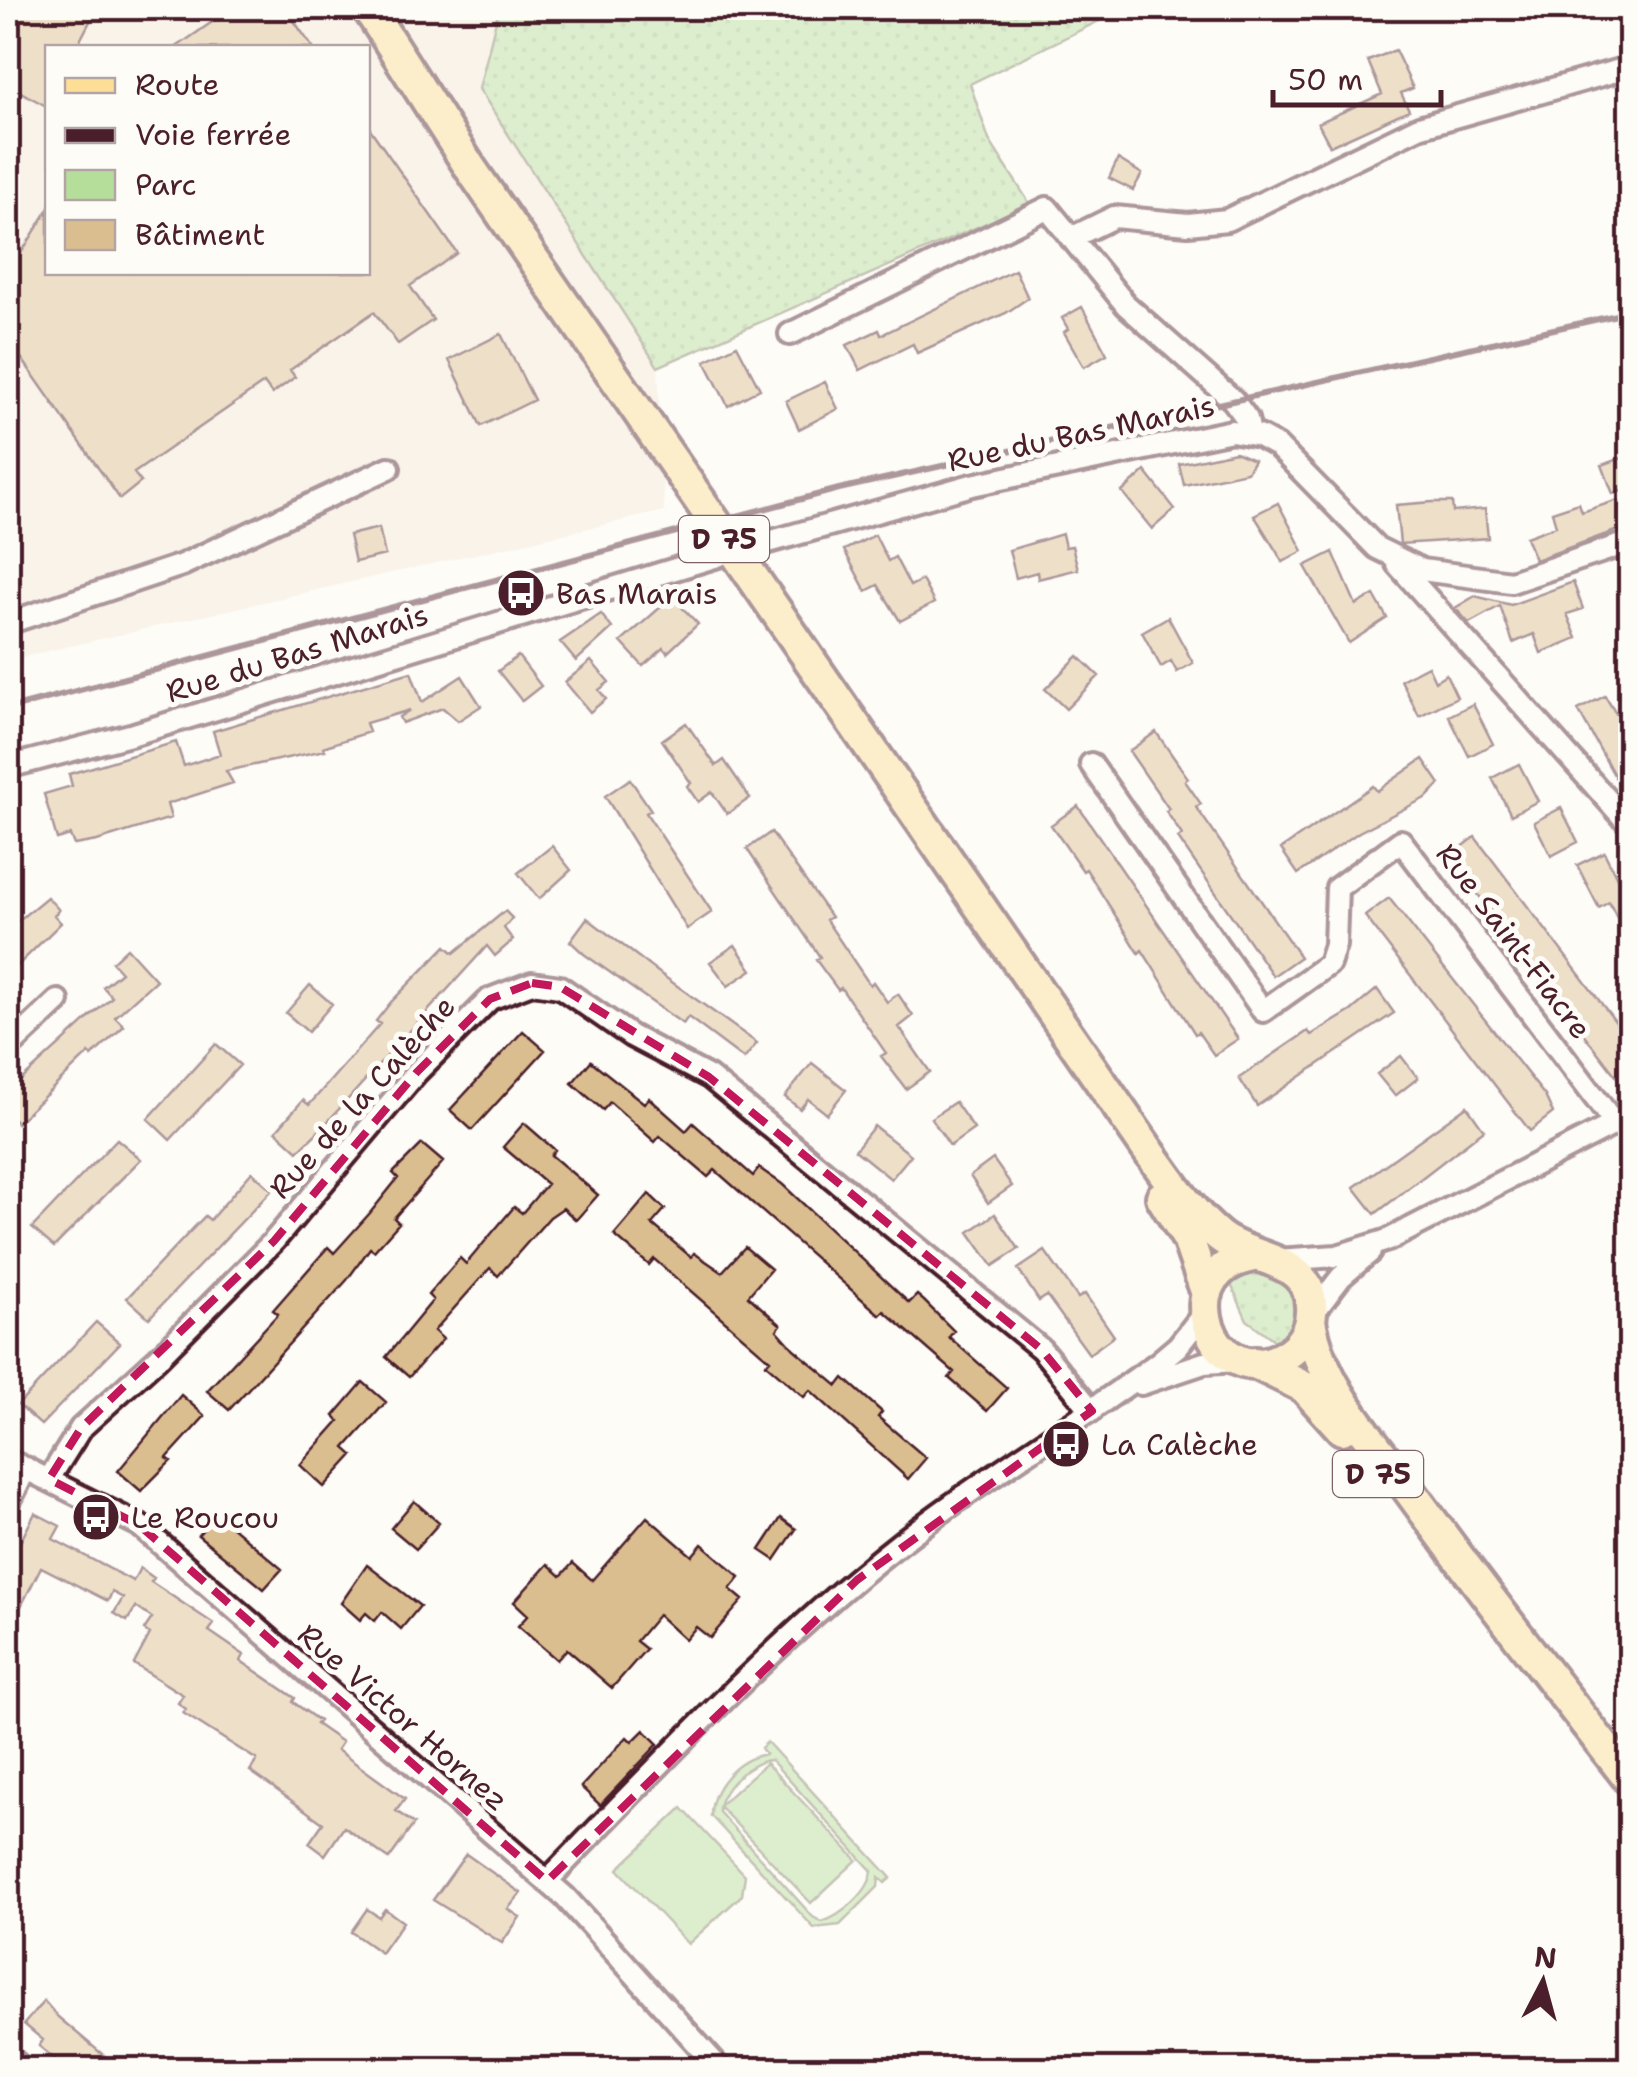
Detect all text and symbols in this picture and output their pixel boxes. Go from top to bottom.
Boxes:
legend [45,45,370,275]
scale bar [1273,45,1440,107]
text: 50 m [1288,59,1363,100]
text: Route [135,64,219,105]
text: Voie ferrée [135,114,292,155]
text: Parc [135,164,197,205]
text: Bâtiment [135,214,265,255]
street label: Rue du Bas Marais [944,385,1218,481]
road number: D 75 [679,516,769,562]
bus stop icon: Bas Marais [495,567,547,619]
place label: Bas Marais [556,573,718,614]
street label: Rue du Bas Marais [161,594,433,712]
street label: Rue Saint-Fiacre [1427,835,1601,1047]
street label: Rue de la Calèche [260,987,464,1207]
bus stop icon: La Calèche [1040,1418,1092,1470]
place label: La Calèche [1101,1424,1258,1465]
road number: D 75 [1333,1451,1423,1497]
bus stop icon: Le Roucou [70,1491,122,1543]
place label: Le Roucou [131,1497,279,1538]
street label: Rue Victor Hornez [289,1614,517,1820]
north arrow [1493,1932,1593,2032]
text: N [1533,1937,1559,1977]

